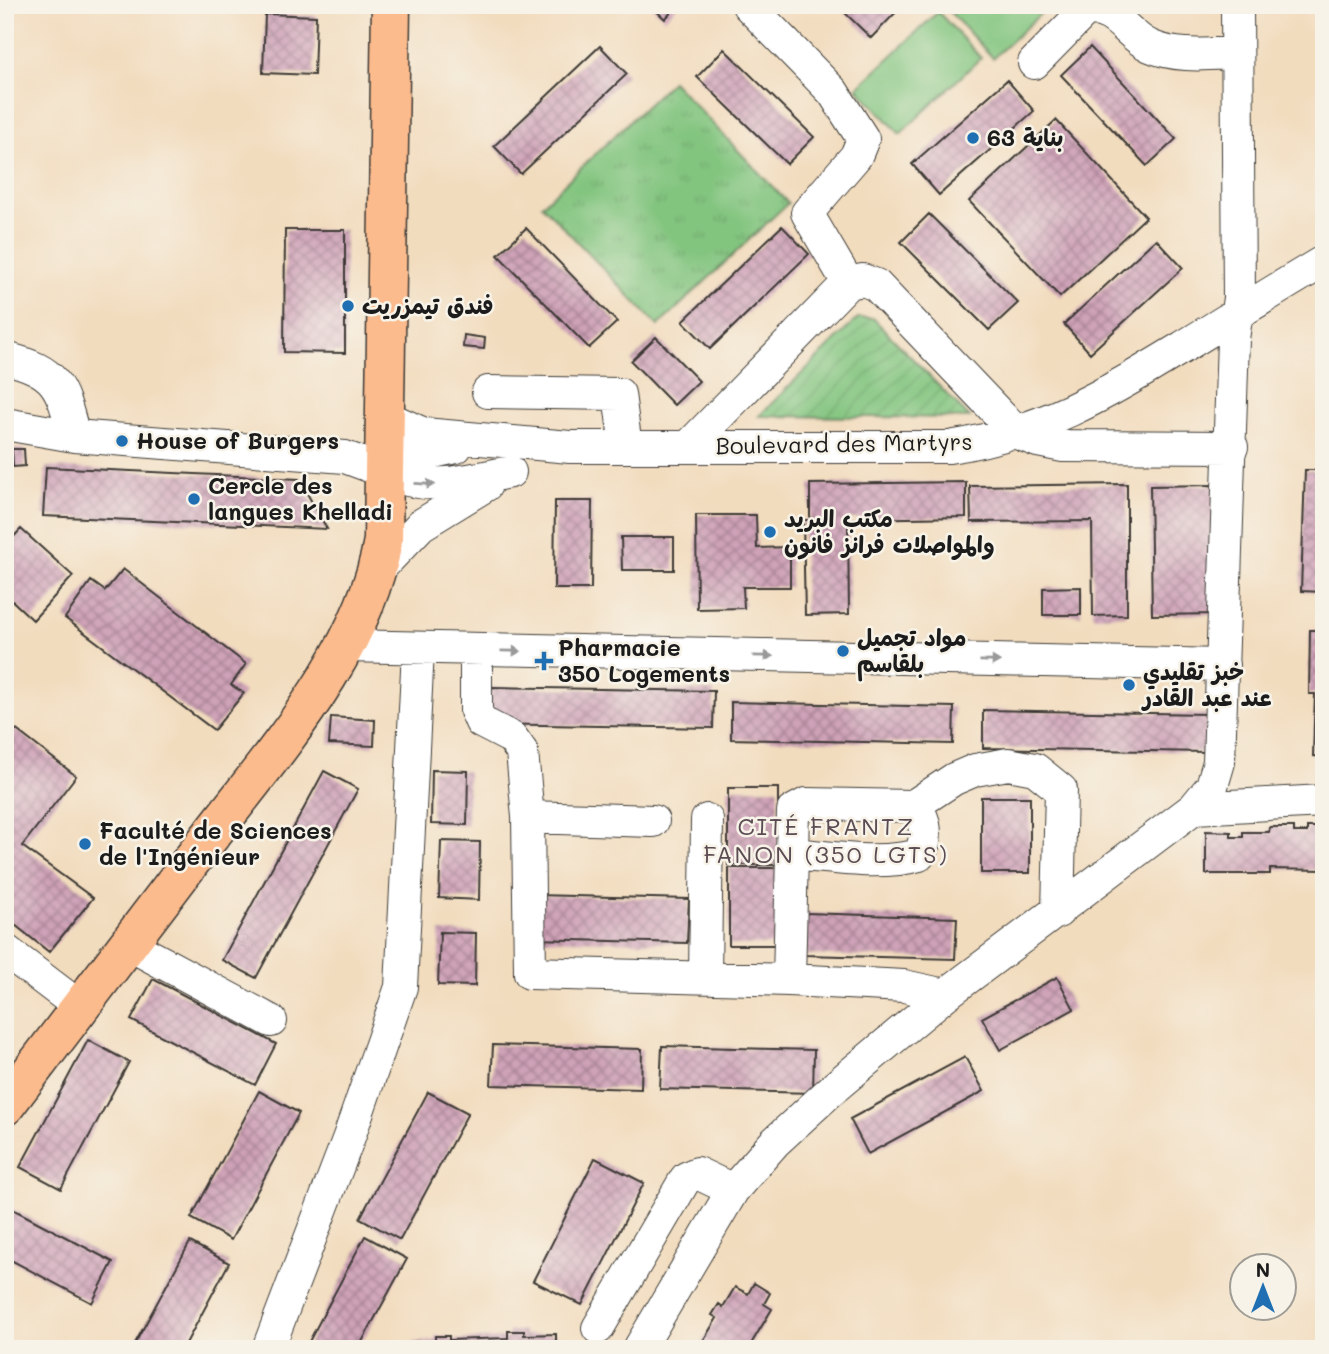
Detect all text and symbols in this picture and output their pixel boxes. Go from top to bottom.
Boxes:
place label: بناية 63 [987,122,1063,152]
marker: بناية 63 [965,130,981,146]
place label: فندق تيمزريت [362,290,494,320]
marker: فندق تيمزريت [340,298,356,314]
place label: House of Burgers [136,425,339,455]
street label: Boulevard des Martyrs [715,426,973,460]
marker: House of Burgers [114,433,130,449]
place label: Cercle des langues Khelladi [208,470,393,526]
one-way arrow [414,478,436,489]
marker: Cercle des langues Khelladi [186,491,202,507]
place label: مكتب البريد والمواصلات فرانز فانون [784,503,995,560]
marker: مكتب البريد والمواصلات فرانز فانون [762,524,778,540]
place label: مواد تجميل بلقاسم [857,622,966,682]
place label: Pharmacie 350 Logements [558,632,730,688]
marker: مواد تجميل بلقاسم [835,643,851,659]
one-way arrow [500,646,522,657]
one-way arrow [752,650,774,662]
marker: Pharmacie 350 Logements [536,653,552,669]
one-way arrow [980,655,1002,666]
place label: خبز تقليدي عند عبد القادر [1141,656,1271,712]
marker: خبز تقليدي عند عبد القادر [1121,677,1137,693]
district label: CITÉ FRANTZ FANON (350 LGTS) [703,810,949,869]
place label: Faculté de Sciences de l'Ingénieur [99,815,332,871]
marker: Faculté de Sciences de l'Ingénieur [77,836,93,852]
north arrow [1228,1252,1298,1322]
text: N [1256,1257,1270,1282]

